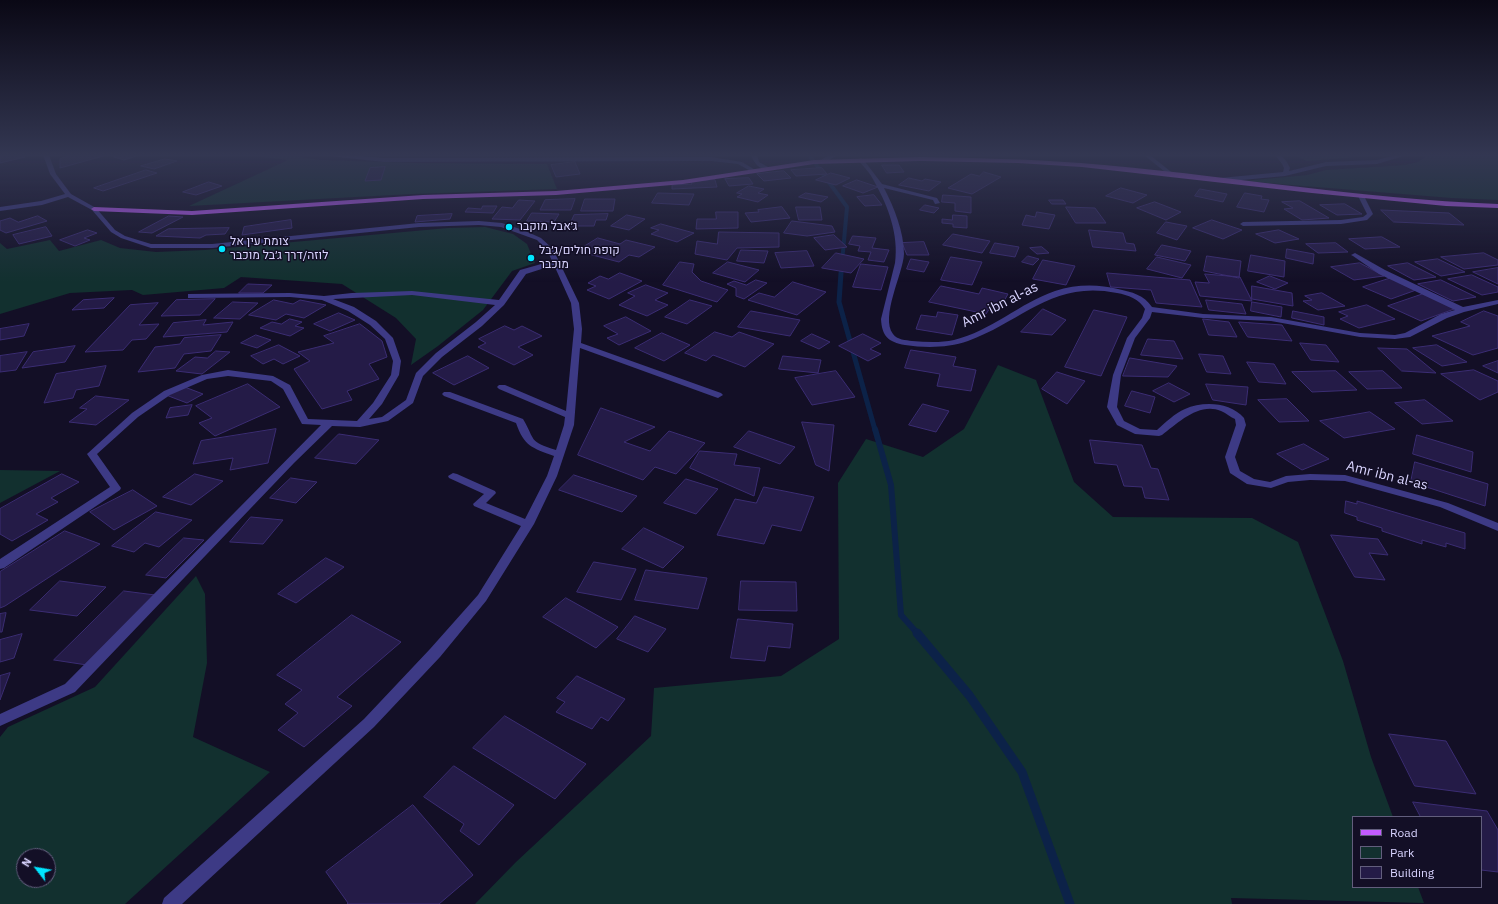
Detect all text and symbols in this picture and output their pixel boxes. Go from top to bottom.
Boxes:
place label: ג׳אבל מוקבר [517,220,577,234]
marker: ג׳אבל מוקבר [504,222,514,232]
place label: צומת עין אל לוזה/דרך ג׳בל מוכבר [230,235,328,263]
marker: צומת עין אל לוזה/דרך ג׳בל מוכבר [217,244,227,254]
place label: קופת חולים/ג׳בל מוכבר [539,244,620,272]
marker: קופת חולים/ג׳בל מוכבר [526,253,536,263]
street label: Amr ibn al-as [959,279,1041,331]
street label: Amr ibn al-as [1344,458,1430,494]
legend [1352,816,1482,888]
text: Road [1390,825,1418,840]
text: Park [1390,845,1414,860]
north arrow [16,848,56,888]
text: N [19,855,35,869]
text: Building [1390,865,1434,880]

